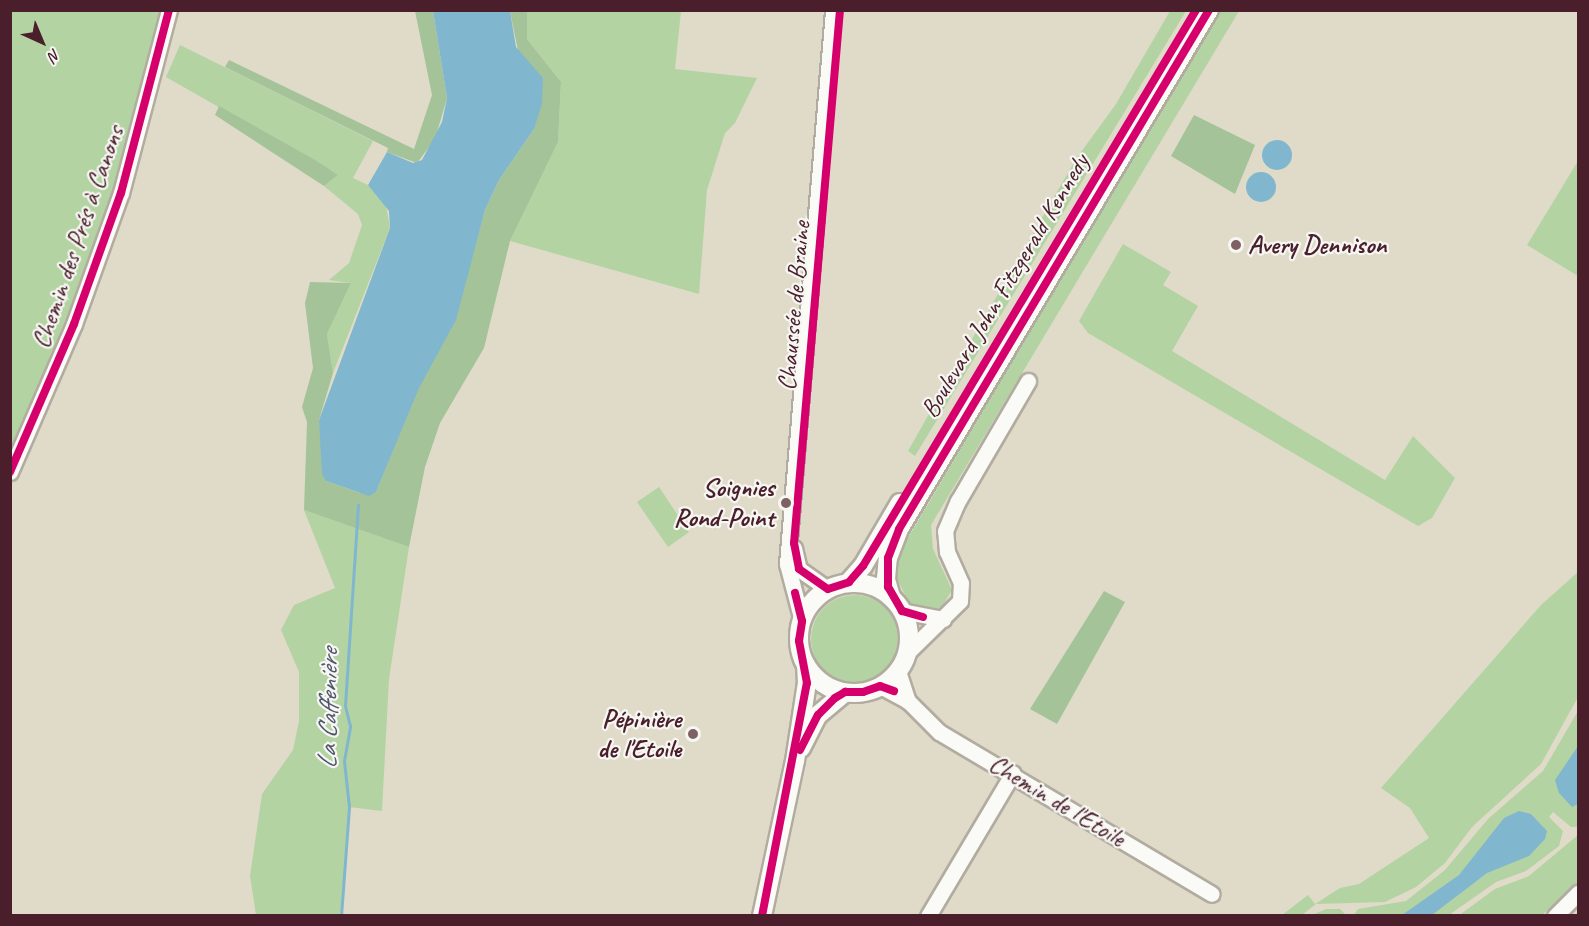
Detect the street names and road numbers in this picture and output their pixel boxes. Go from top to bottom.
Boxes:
street label: Chemin des Prés à Canons [25,122,131,352]
street label: Boulevard John Fitzgerald Kennedy [914,149,1096,423]
street label: Chaussée de Braine [771,220,817,392]
street label: Chemin de l'Etoile [983,748,1131,854]

